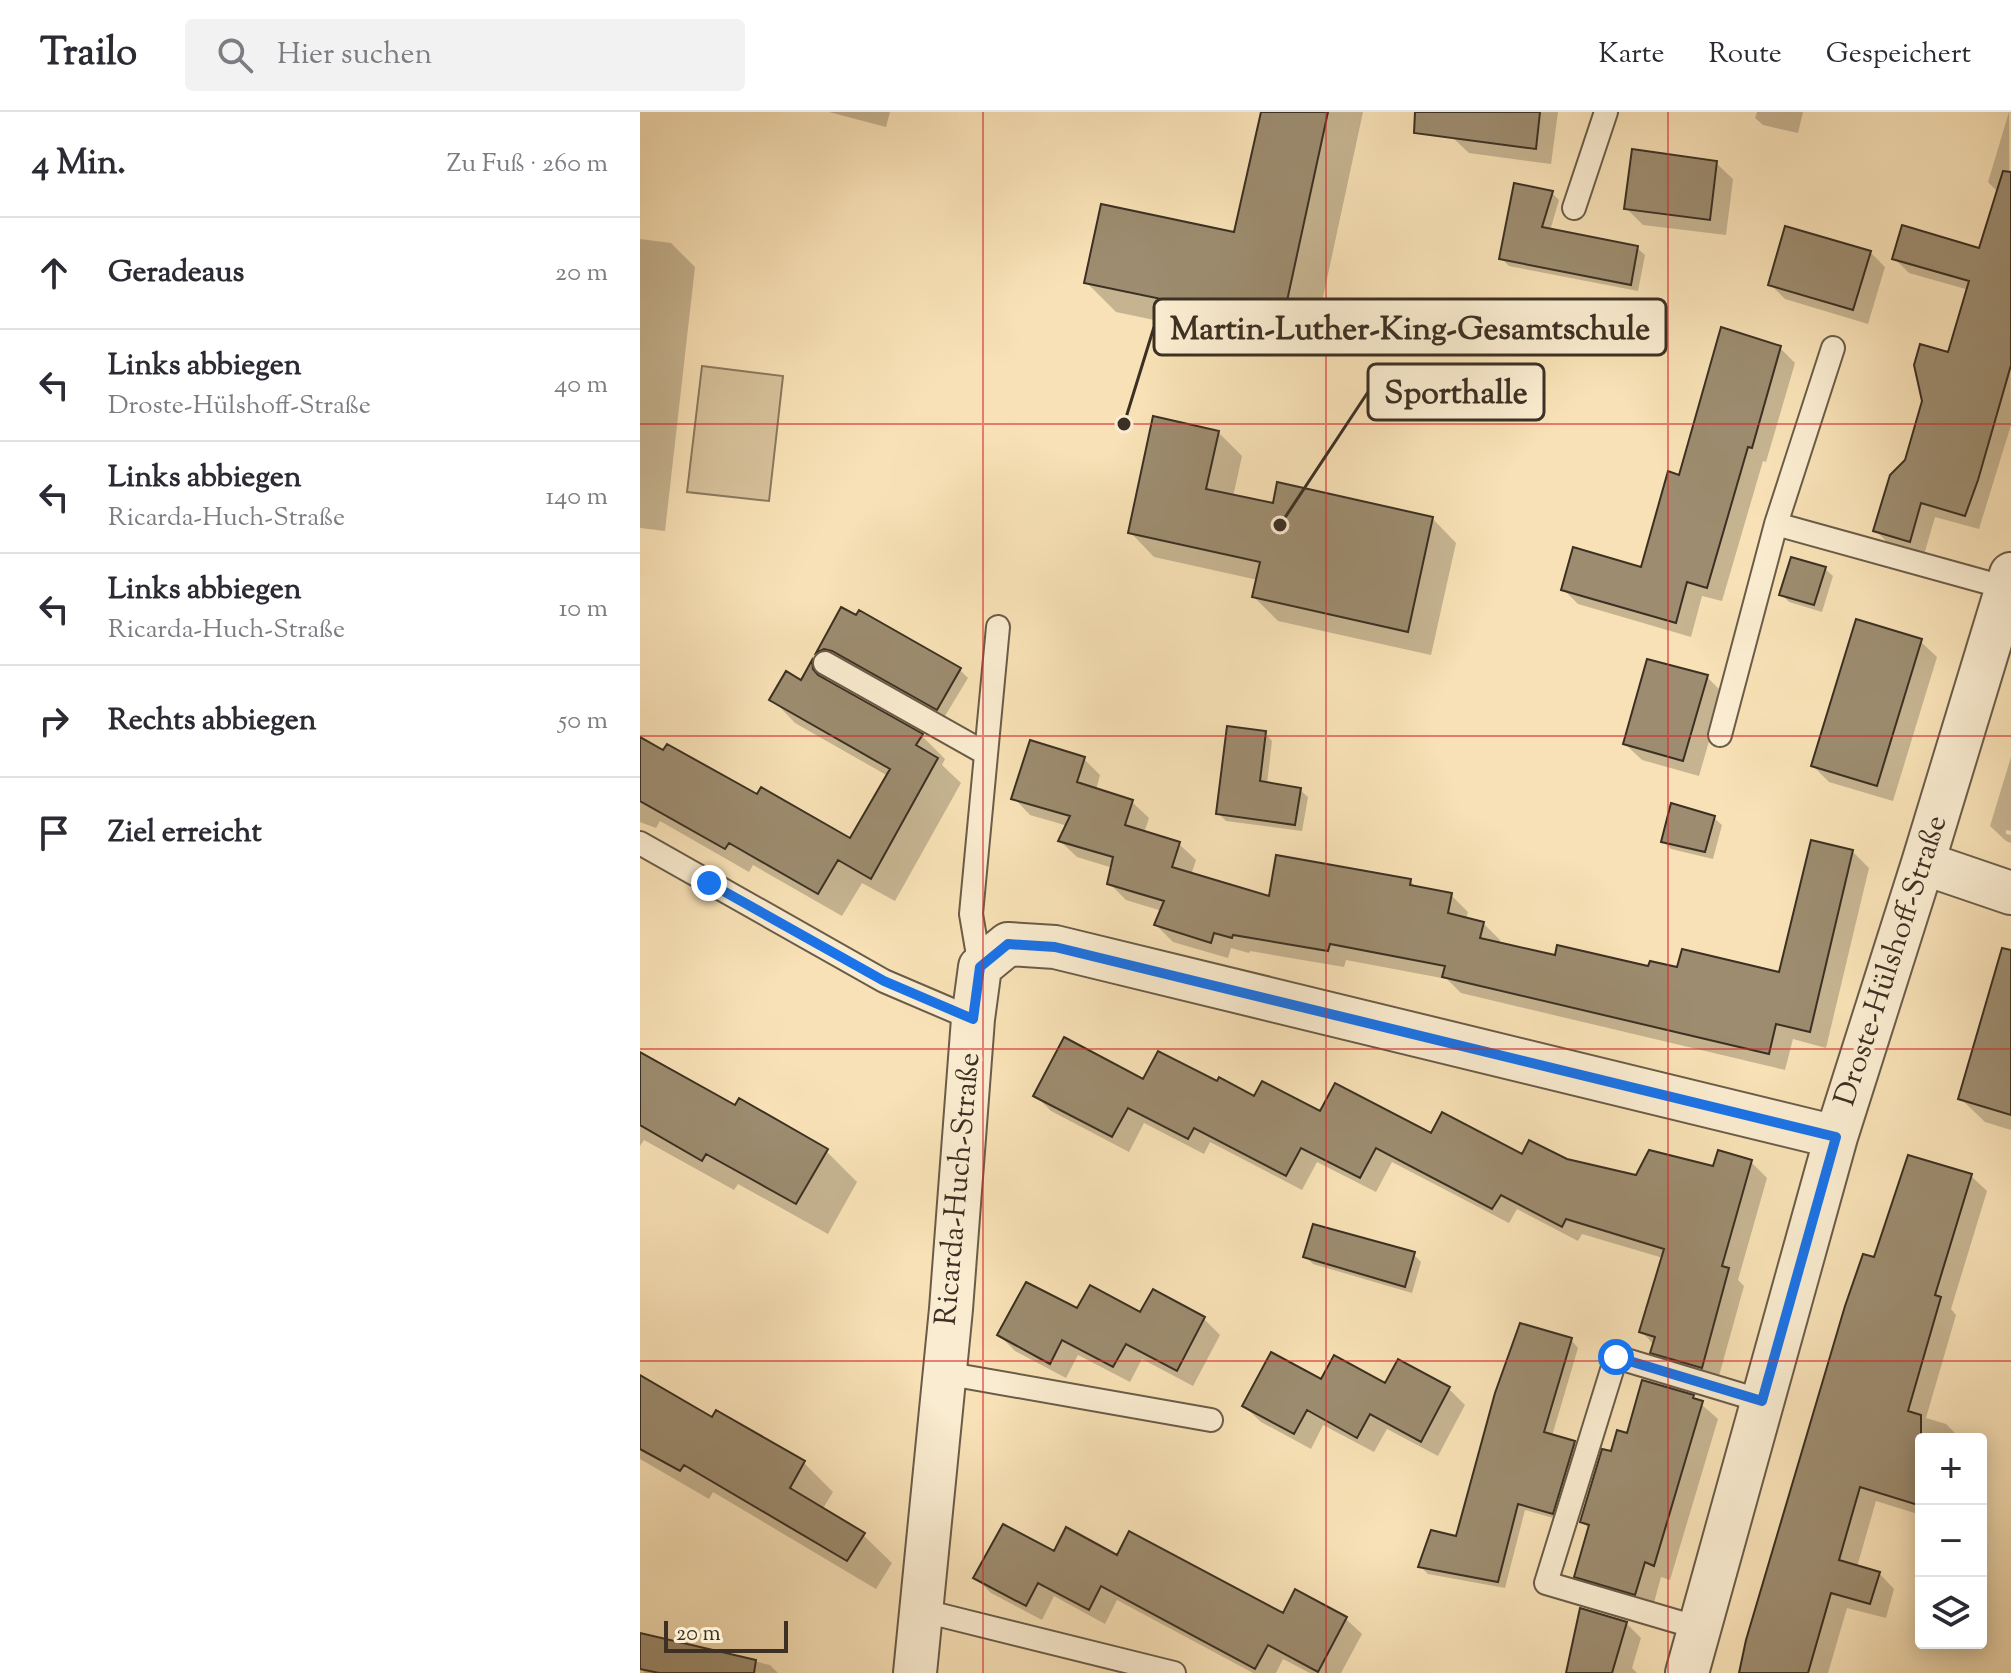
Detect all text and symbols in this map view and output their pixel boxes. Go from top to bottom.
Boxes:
search box [185,19,745,91]
text: Trailo [40,28,137,82]
icon: search [213,33,257,77]
text: Hier suchen [277,34,432,77]
text: Karte [1599,35,1664,75]
text: Route [1708,35,1782,75]
text: Gespeichert [1826,35,1971,75]
text: 4 Min. [32,140,126,189]
text: Zu Fuß · 260 m [447,146,608,183]
icon: ahead [32,251,76,295]
text: Geradeaus [108,252,244,295]
text: 20 m [555,255,608,292]
callout: Martin-Luther-King-Gesamtschule [1154,299,1666,355]
text: Martin-Luther-King-Gesamtschule [1170,308,1650,354]
text: Links abbiegen [108,345,301,388]
icon: left [32,363,76,407]
callout: Sporthalle [1368,364,1544,420]
text: 40 m [554,367,608,404]
text: Sporthalle [1384,372,1528,418]
text: Droste-Hülshoff-Straße [108,388,371,425]
text: Links abbiegen [108,457,301,500]
icon: left [32,475,76,519]
text: 140 m [545,479,608,516]
text: Ricarda-Huch-Straße [108,500,345,537]
text: Links abbiegen [108,569,301,612]
icon: left [32,587,76,631]
text: 10 m [559,591,608,628]
text: Ricarda-Huch-Straße [108,612,345,649]
icon: right [32,699,76,743]
text: Rechts abbiegen [108,700,316,743]
text: 50 m [558,703,608,740]
street label: Droste-Hülshoff-Straße [1825,810,1959,1112]
icon: arrive [32,811,76,855]
text: Ziel erreicht [108,812,262,855]
route end [691,865,727,901]
street label: Ricarda-Huch-Straße [926,1051,992,1327]
route start [1598,1339,1634,1375]
map controls [1915,1433,1987,1649]
button: + [1915,1433,1987,1505]
button: − [1915,1505,1987,1577]
button: layers [1915,1577,1987,1649]
scale bar [664,1617,788,1653]
text: 20 m [676,1619,721,1651]

